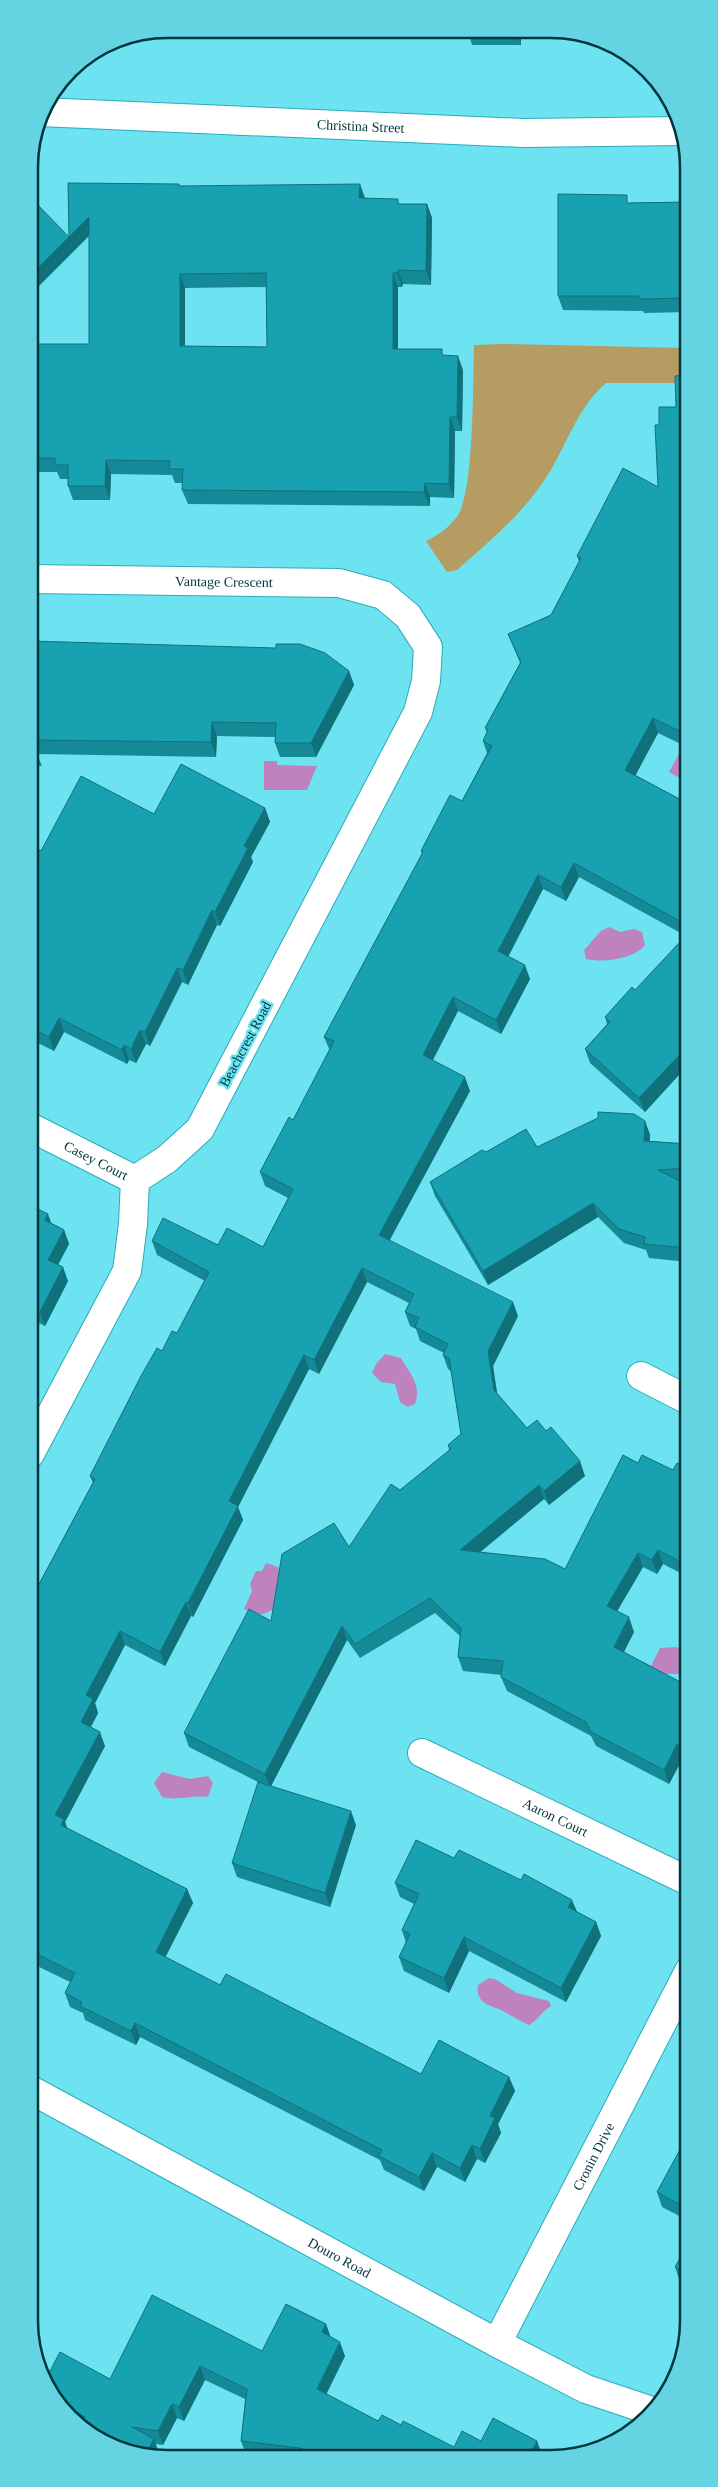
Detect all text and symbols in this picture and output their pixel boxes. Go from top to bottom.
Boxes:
street label: Christina Street [317,117,405,136]
street label: Vantage Crescent [175,574,273,590]
street label: Beachcrest Road [217,999,274,1089]
street label: Casey Court [61,1138,130,1183]
street label: Aaron Court [520,1796,590,1840]
street label: Cronin Drive [570,2120,617,2193]
street label: Douro Road [305,2235,373,2281]

